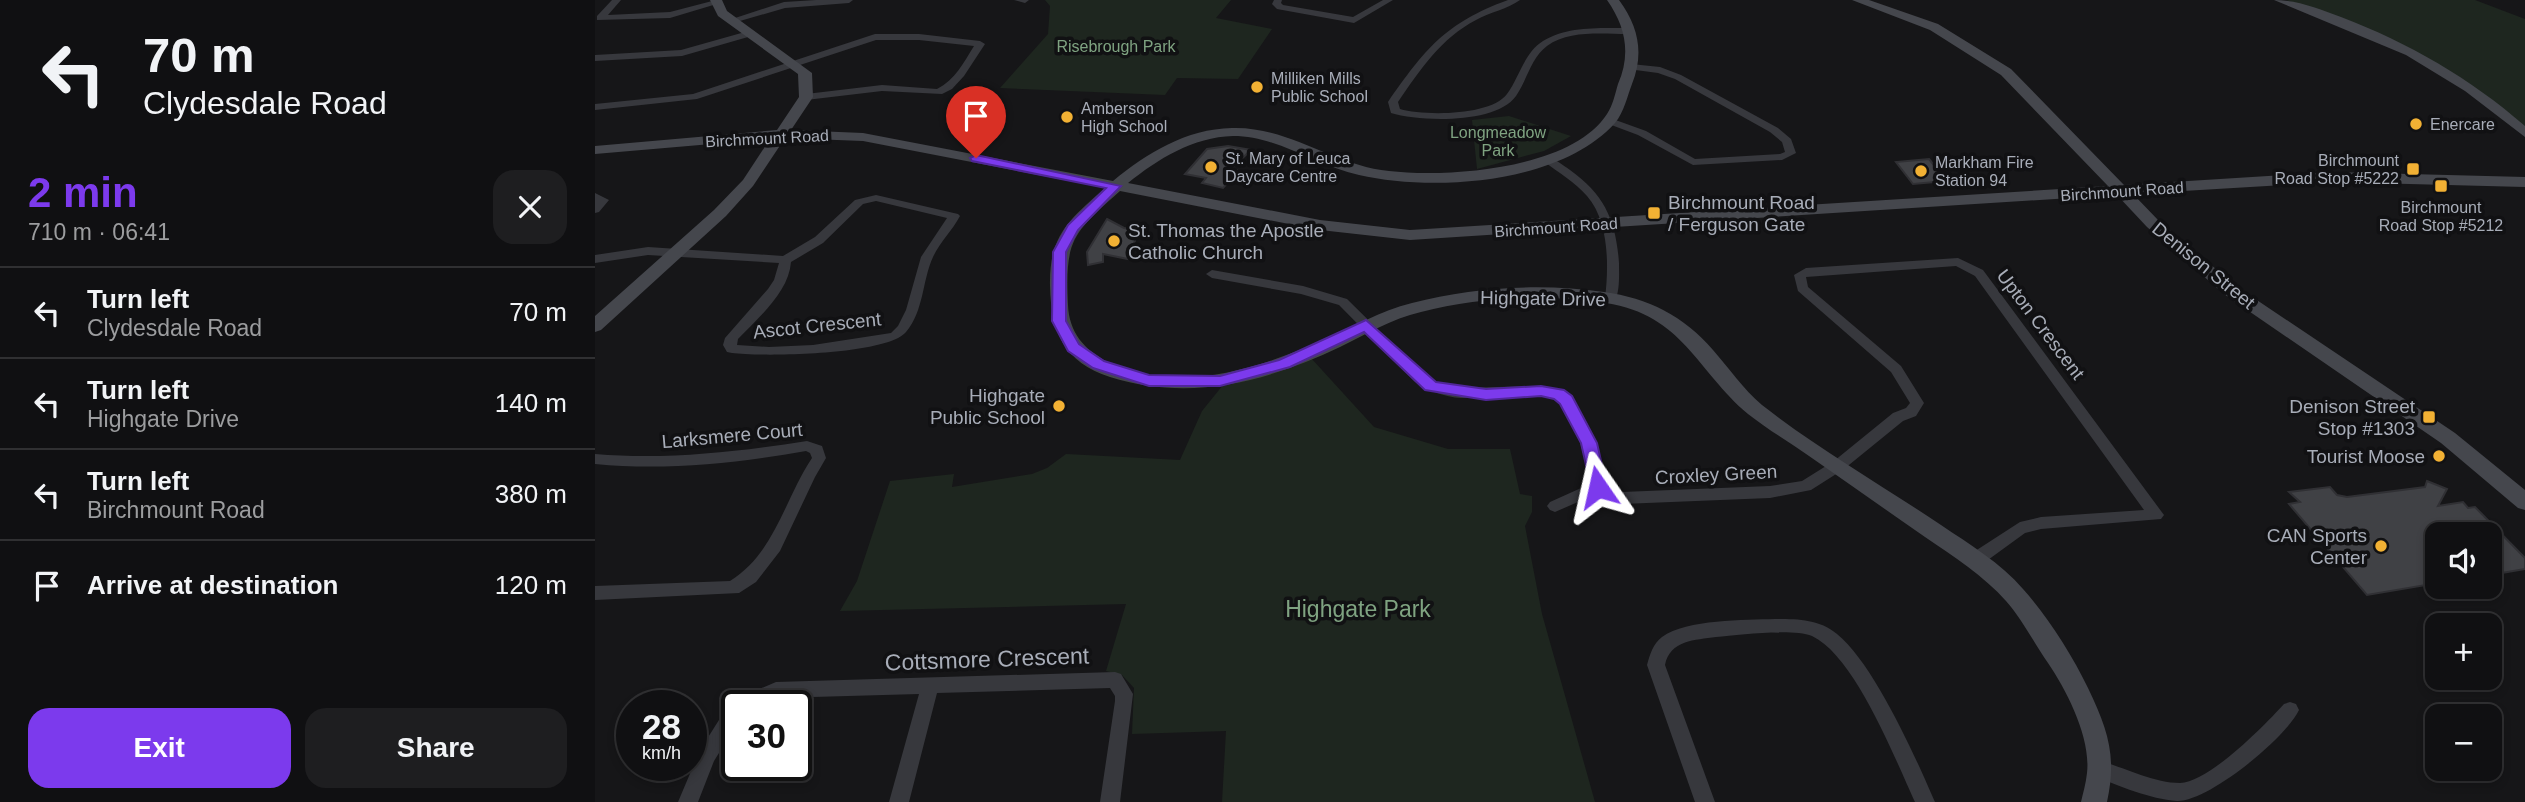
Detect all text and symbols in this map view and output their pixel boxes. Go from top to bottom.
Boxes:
icon: left [28,28,119,119]
text: 70 m [143,28,255,82]
park label: Risebrough Park [1056,38,1177,55]
place label: Milliken Mills Public School [1271,70,1368,105]
marker: Milliken Mills Public School [1249,79,1265,95]
text: Clydesdale Road [143,85,387,121]
pin [946,86,1006,158]
icon: arrive [957,97,995,135]
place label: Amberson High School [1081,100,1167,135]
marker: Amberson High School [1059,109,1075,125]
marker: Enercare [2408,116,2424,132]
place label: Enercare [2430,116,2495,133]
park label: Longmeadow Park [1450,124,1546,159]
street label: Birchmount Road [705,127,829,150]
place label: St. Mary of Leuca Daycare Centre [1225,150,1350,185]
place label: Birchmount Road Stop #5222 [2274,152,2400,187]
place label: Markham Fire Station 94 [1935,154,2034,189]
marker: St. Mary of Leuca Daycare Centre [1203,159,1219,175]
marker: Birchmount Road Stop #5222 [2405,161,2421,177]
marker: Markham Fire Station 94 [1913,163,1929,179]
text: 2 min [28,169,138,216]
button: close [493,170,567,244]
marker: Birchmount Road Stop #5212 [2433,178,2449,194]
street label: Birchmount Road [2060,179,2184,204]
place label: Birchmount Road / Ferguson Gate [1668,192,1815,235]
place label: Birchmount Road Stop #5212 [2379,199,2503,234]
marker: Birchmount Road / Ferguson Gate [1646,205,1662,221]
street label: Birchmount Road [1494,215,1618,240]
street label: Denison Street [2148,218,2260,314]
text: 710 m · 06:41 [28,219,170,245]
place label: St. Thomas the Apostle Catholic Church [1128,220,1324,263]
marker: St. Thomas the Apostle Catholic Church [1106,233,1122,249]
street label: Upton Crescent [1992,265,2089,384]
text: Turn left [87,284,189,314]
street label: Highgate Drive [1480,287,1606,310]
icon: left [28,294,66,332]
text: 70 m [509,297,567,327]
street label: Ascot Crescent [752,308,883,343]
text: Clydesdale Road [87,315,262,341]
text: Turn left [87,375,189,405]
icon: left [28,385,66,423]
place label: Highgate Public School [930,385,1045,428]
text: 140 m [495,388,567,418]
place label: Denison Street Stop #1303 [2289,396,2416,439]
marker: Highgate Public School [1051,398,1067,414]
text: Highgate Drive [87,406,239,432]
marker: Denison Street Stop #1303 [2421,409,2437,425]
street label: Larksmere Court [661,419,804,452]
place label: Tourist Moose [2307,446,2425,467]
marker: Tourist Moose [2431,448,2447,464]
position arrow [1561,450,1635,524]
street label: Croxley Green [1654,461,1778,488]
text: Turn left [87,466,189,496]
icon: left [28,476,66,514]
text: 380 m [495,479,567,509]
text: Birchmount Road [87,497,265,523]
map controls [2425,522,2502,781]
button: sound [2425,522,2502,599]
place label: CAN Sports Center [2267,525,2368,568]
marker: CAN Sports Center [2373,538,2389,554]
icon: arrive [28,567,66,605]
text: Arrive at destination [87,570,338,600]
text: 120 m [495,570,567,600]
park label: Highgate Park [1285,596,1431,622]
button: + [2425,613,2502,690]
street label: Cottsmore Crescent [884,642,1090,676]
speed limit sign: 30 [721,690,812,781]
button: − [2425,704,2502,781]
text: 28 [642,707,681,746]
button: Exit [28,708,291,788]
button: Share [305,708,567,788]
text: km/h [642,743,681,763]

